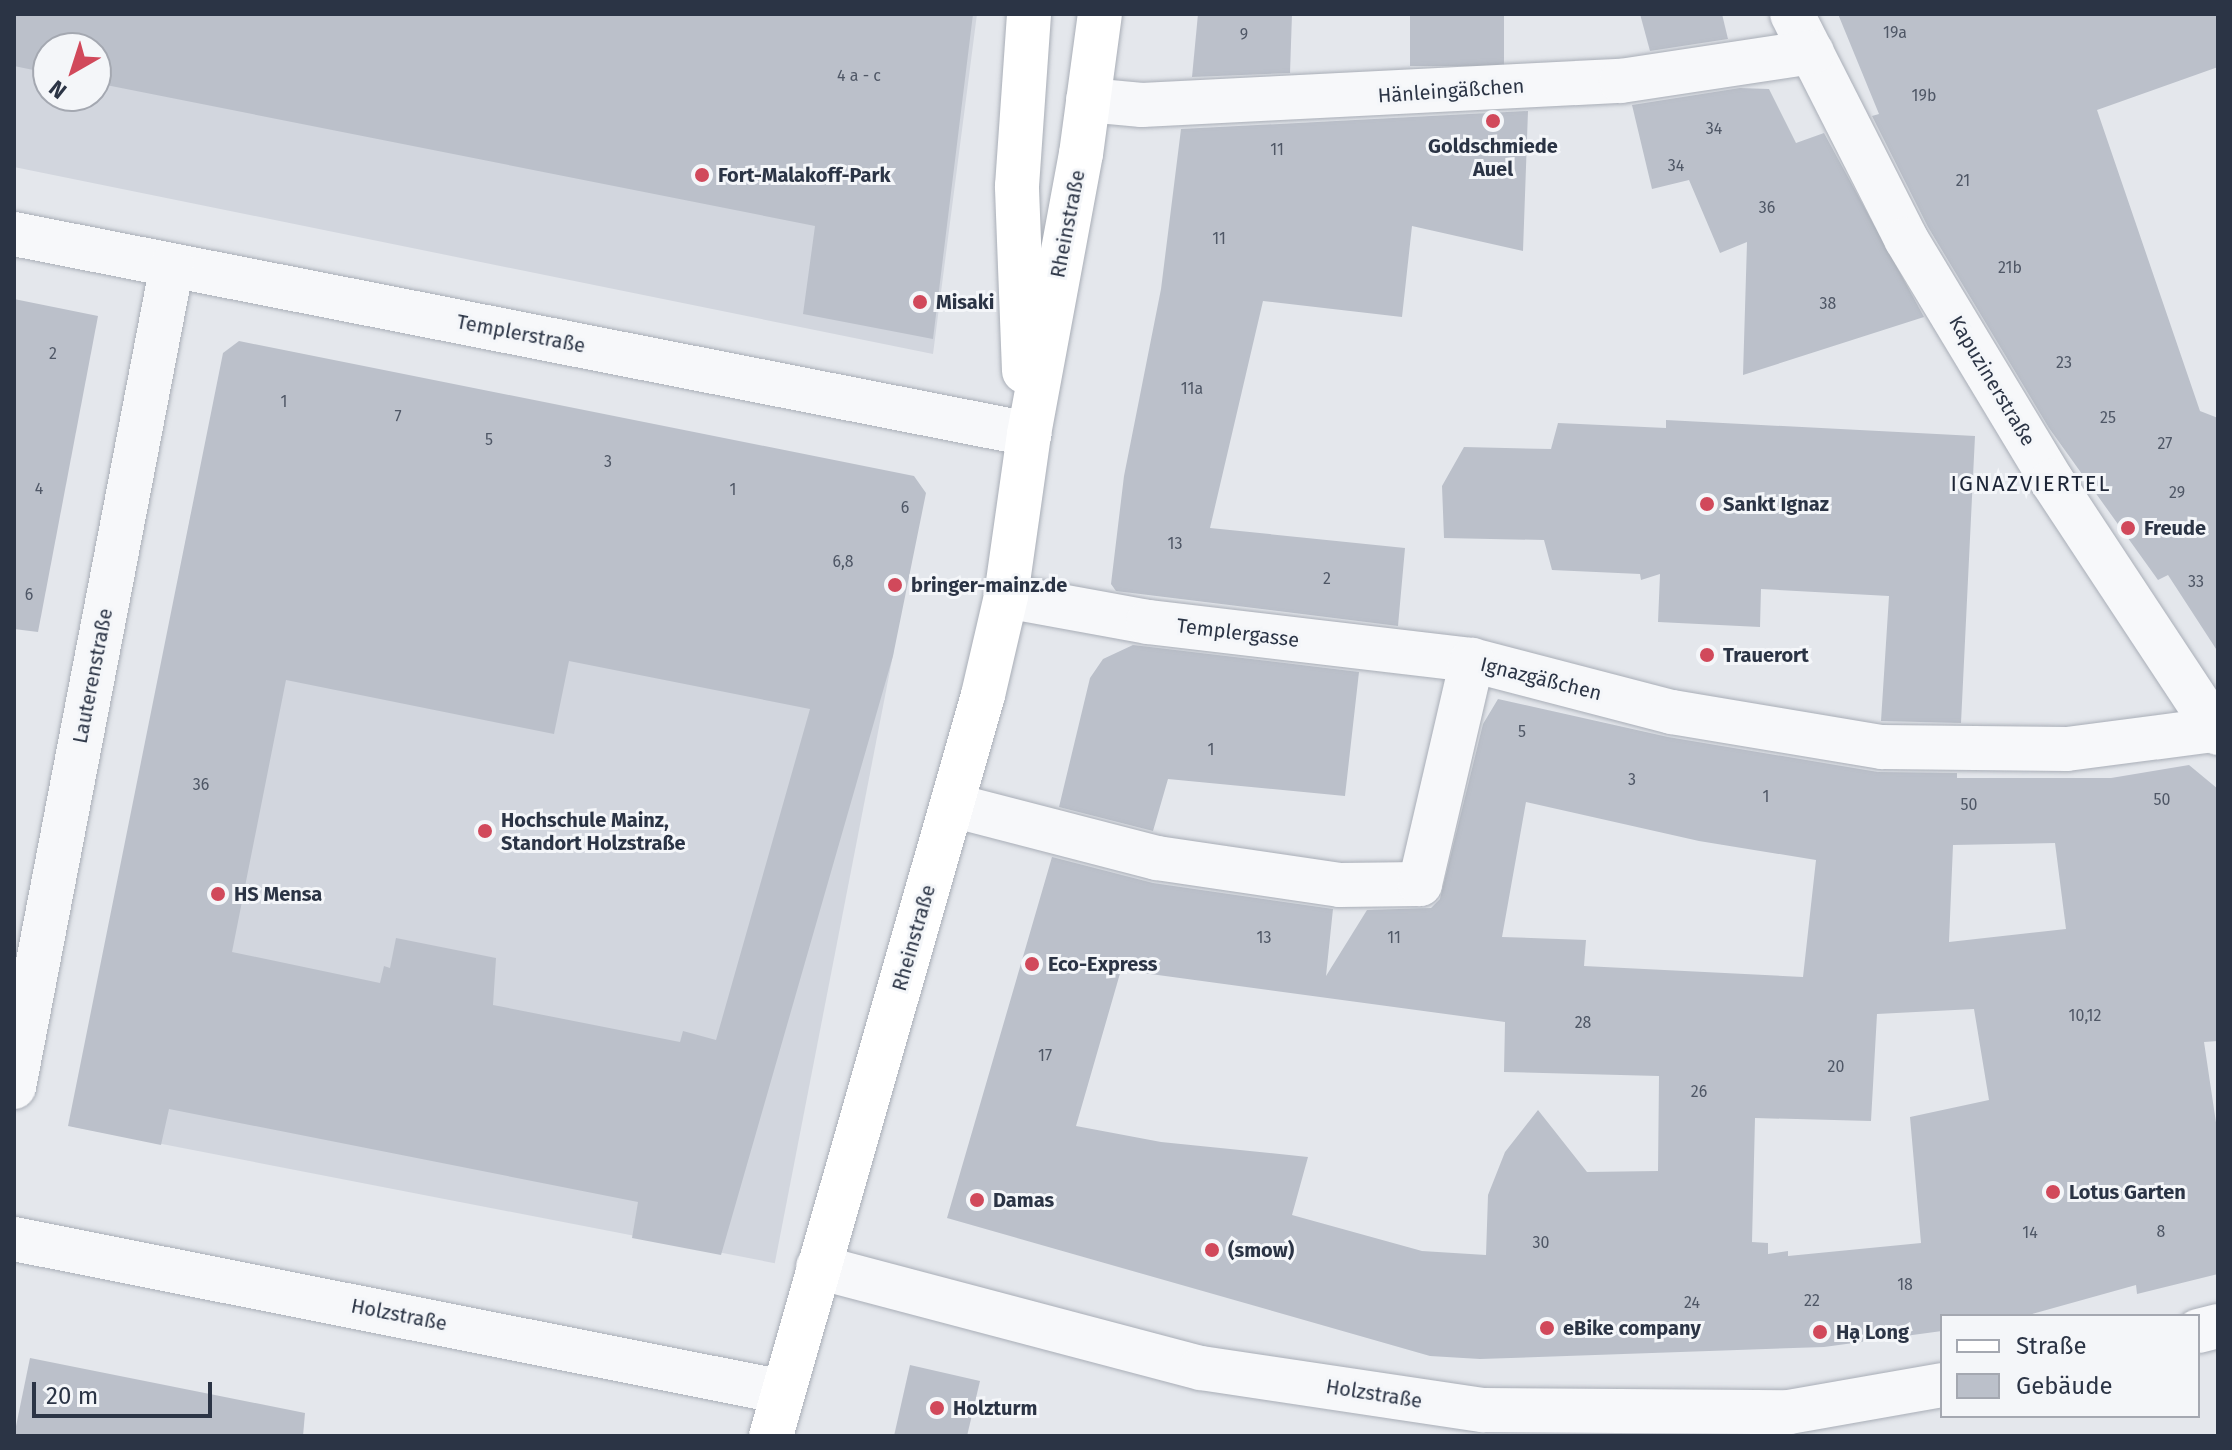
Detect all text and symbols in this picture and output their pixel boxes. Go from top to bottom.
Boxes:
house number: 19a [1883,23,1907,43]
house number: 9 [1240,25,1248,45]
north arrow [32,32,112,112]
house number: 4 a - c [837,66,881,86]
text: N [44,74,72,105]
street label: Hänleingäßchen [1377,74,1525,108]
house number: 19b [1912,86,1936,106]
marker: Goldschmiede Auel [1484,112,1502,130]
house number: 34 [1706,119,1722,139]
place label: Goldschmiede Auel [1428,134,1558,181]
house number: 11 [1270,140,1284,160]
house number: 34 [1668,156,1684,176]
place label: Fort-Malakoff-Park [718,163,890,187]
marker: Fort-Malakoff-Park [693,166,711,184]
street label: Rheinstraße [1046,168,1090,280]
house number: 21 [1956,171,1970,191]
house number: 36 [1759,198,1775,218]
house number: 11 [1212,229,1226,249]
house number: 21b [1998,258,2022,278]
place label: Misaki [936,290,994,314]
marker: Misaki [911,293,929,311]
house number: 38 [1820,294,1836,314]
street label: Templerstraße [455,310,587,358]
street label: Kapuzinerstraße [1944,312,2040,450]
house number: 2 [49,344,57,364]
house number: 23 [2056,353,2072,373]
house number: 11a [1181,379,1203,399]
house number: 1 [281,392,287,412]
house number: 7 [394,407,402,427]
house number: 25 [2100,408,2116,428]
house number: 5 [485,430,493,450]
house number: 27 [2158,434,2172,454]
house number: 3 [604,452,612,472]
district label: IGNAZVIERTEL [1951,471,2111,497]
house number: 4 [35,479,43,499]
house number: 1 [730,480,736,500]
house number: 29 [2169,483,2185,503]
place label: Sankt Ignaz [1723,492,1829,516]
marker: Sankt Ignaz [1698,495,1716,513]
house number: 6 [901,498,909,518]
place label: Freude [2144,516,2206,540]
marker: Freude [2119,519,2137,537]
house number: 13 [1168,534,1182,554]
house number: 6,8 [832,552,854,572]
house number: 2 [1323,569,1331,589]
house number: 33 [2188,572,2204,592]
place label: bringer-mainz.de [911,573,1067,597]
marker: bringer-mainz.de [886,576,904,594]
house number: 6 [25,585,33,605]
street label: Lauterenstraße [68,606,118,746]
street label: Templergasse [1175,614,1301,652]
place label: Trauerort [1723,643,1809,667]
marker: Trauerort [1698,646,1716,664]
street label: Ignazgäßchen [1478,652,1604,706]
house number: 5 [1518,722,1526,742]
house number: 1 [1208,740,1214,760]
house number: 3 [1628,770,1636,790]
house number: 36 [193,775,209,795]
house number: 1 [1763,787,1769,807]
house number: 50 [2154,790,2170,810]
house number: 50 [1961,795,1977,815]
place label: Hochschule Mainz, Standort Holzstraße [501,808,686,855]
marker: Hochschule Mainz, Standort Holzstraße [476,822,494,840]
place label: HS Mensa [234,882,322,906]
street label: Rheinstraße [887,882,941,994]
marker: HS Mensa [209,885,227,903]
house number: 13 [1257,928,1271,948]
house number: 11 [1387,928,1401,948]
place label: Eco-Express [1048,952,1157,976]
marker: Eco-Express [1023,955,1041,973]
house number: 10,12 [2069,1006,2101,1026]
house number: 28 [1575,1013,1591,1033]
house number: 17 [1038,1046,1052,1066]
house number: 20 [1828,1057,1844,1077]
house number: 26 [1691,1082,1707,1102]
place label: Lotus Garten [2069,1180,2186,1204]
marker: Lotus Garten [2044,1183,2062,1201]
place label: Damas [993,1188,1054,1212]
marker: Damas [968,1191,986,1209]
house number: 8 [2157,1222,2165,1242]
house number: 14 [2022,1223,2038,1243]
house number: 30 [1533,1233,1549,1253]
place label: (smow) [1228,1238,1294,1262]
marker: (smow) [1203,1241,1221,1259]
house number: 18 [1897,1275,1913,1295]
house number: 22 [1804,1291,1820,1311]
house number: 24 [1684,1293,1700,1313]
street label: Holzstraße [349,1294,449,1336]
legend [1940,1314,2200,1418]
place label: eBike company [1563,1316,1701,1340]
marker: eBike company [1538,1319,1556,1337]
place label: Hạ Long [1836,1320,1909,1344]
marker: Hạ Long [1811,1323,1829,1341]
text: Straße [2016,1332,2087,1360]
scale bar [36,1366,216,1416]
text: Gebäude [2016,1372,2113,1400]
street label: Holzstraße [1324,1375,1424,1413]
text: 20 m [46,1382,98,1410]
place label: Holzturm [953,1396,1037,1420]
marker: Holzturm [928,1399,946,1417]

